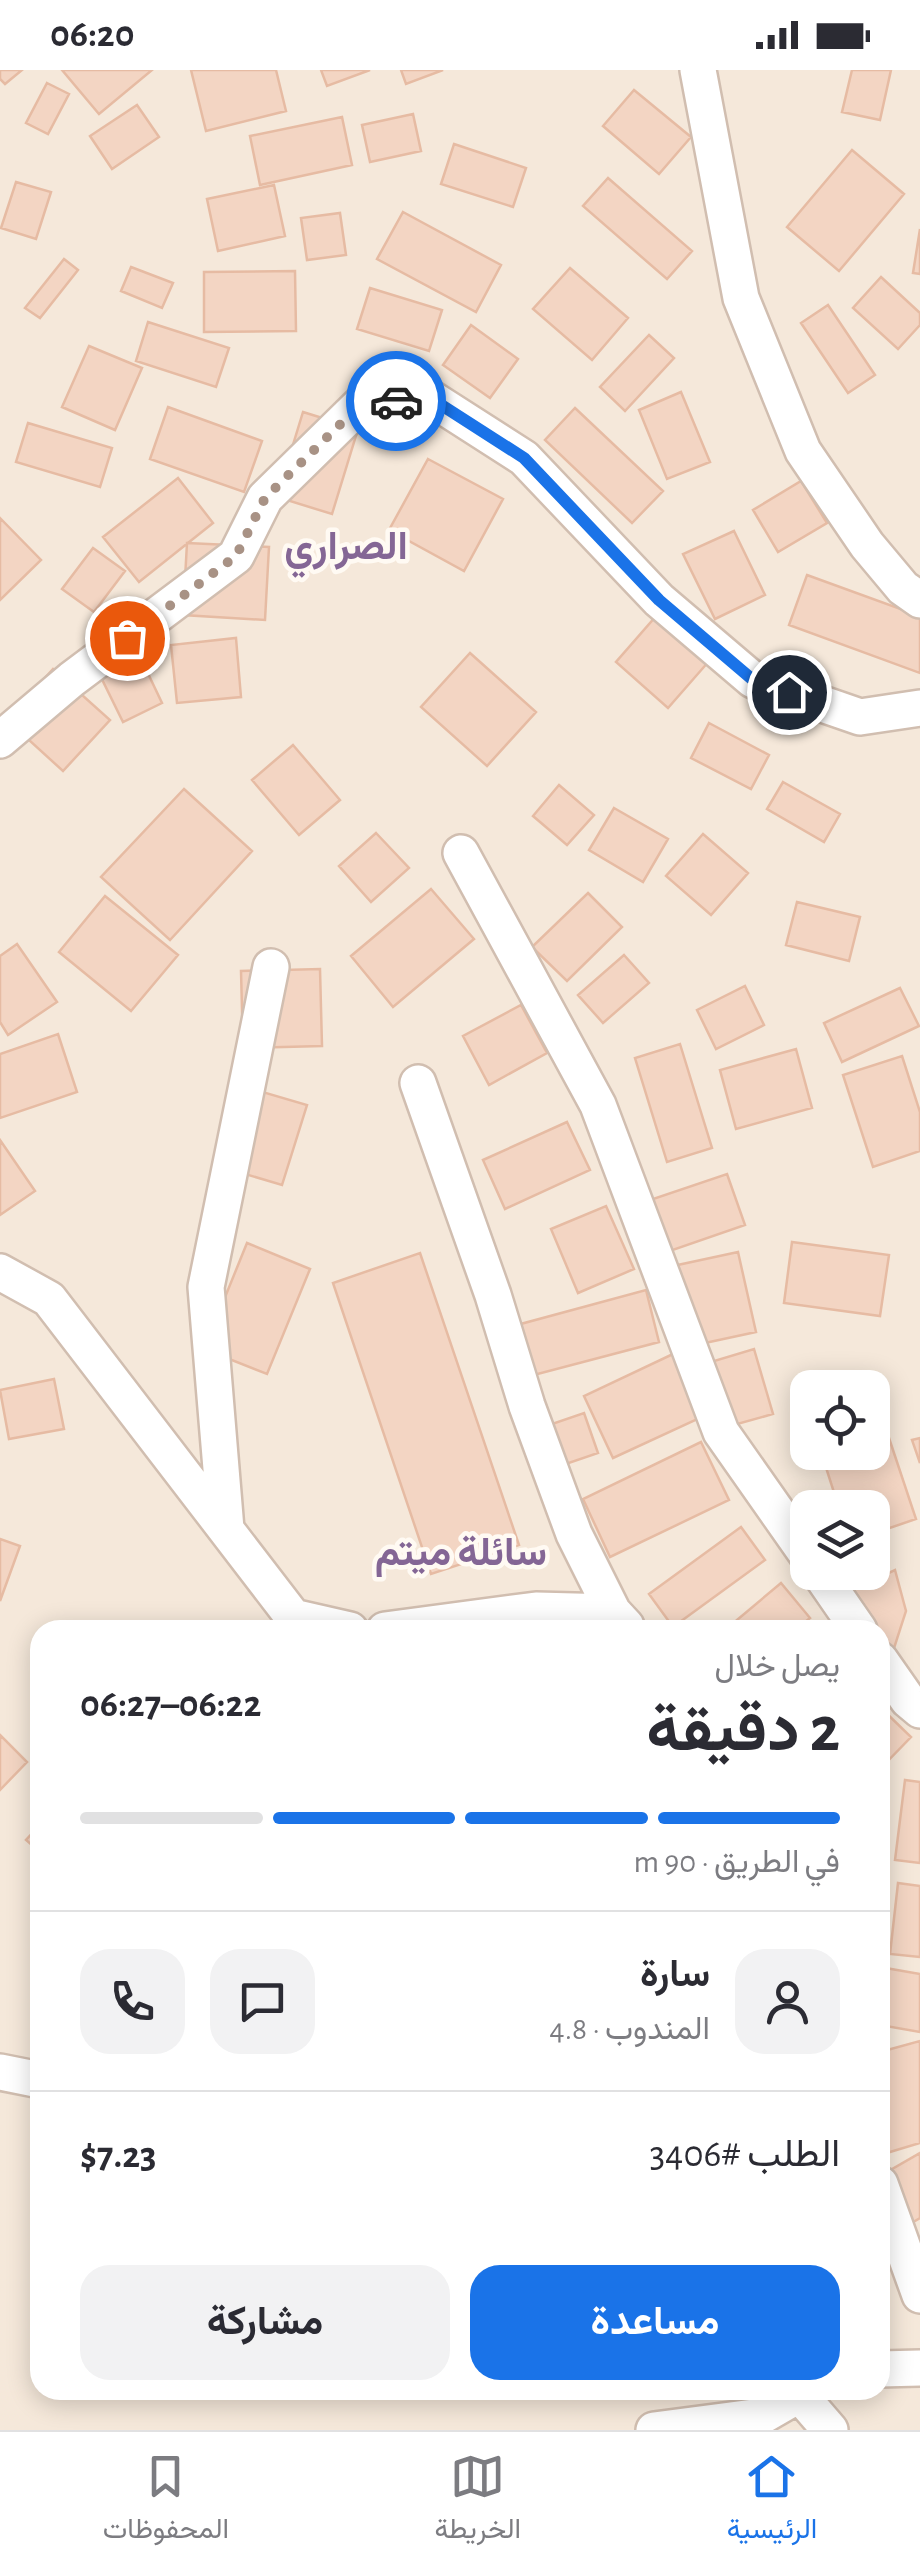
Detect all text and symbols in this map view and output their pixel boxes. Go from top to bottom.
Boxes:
text: 06:20 [50,16,135,54]
courier [346,351,446,451]
icon: car [369,374,424,429]
district label: الصراري [284,527,408,578]
pin [85,596,170,681]
icon: bag [100,611,155,666]
pin [747,650,832,735]
icon: home [762,665,817,720]
map controls [790,1370,890,1590]
button: locate [790,1370,890,1470]
button: layers [790,1490,890,1590]
district label: سائلة ميتم [375,1533,547,1577]
text: يصل خلال [715,1650,840,1682]
text: 06:22–06:27 [80,1686,261,1724]
text: 2 دقيقة [646,1698,840,1763]
text: في الطريق · 90 m [633,1846,840,1878]
button: phone [80,1949,185,2054]
button: chat [210,1949,315,2054]
button: person [735,1949,840,2054]
text: سارة [640,1956,710,1994]
text: المندوب · 4.8 [549,2013,710,2045]
text: الطلب #3406 [649,2136,840,2174]
text: $7.23 [80,2137,157,2175]
button: مشاركة [80,2265,450,2380]
button: مساعدة [470,2265,840,2380]
tab: المحفوظات [103,2449,229,2553]
tab: الخريطة [435,2449,521,2553]
tab: الرئيسية [727,2449,817,2553]

